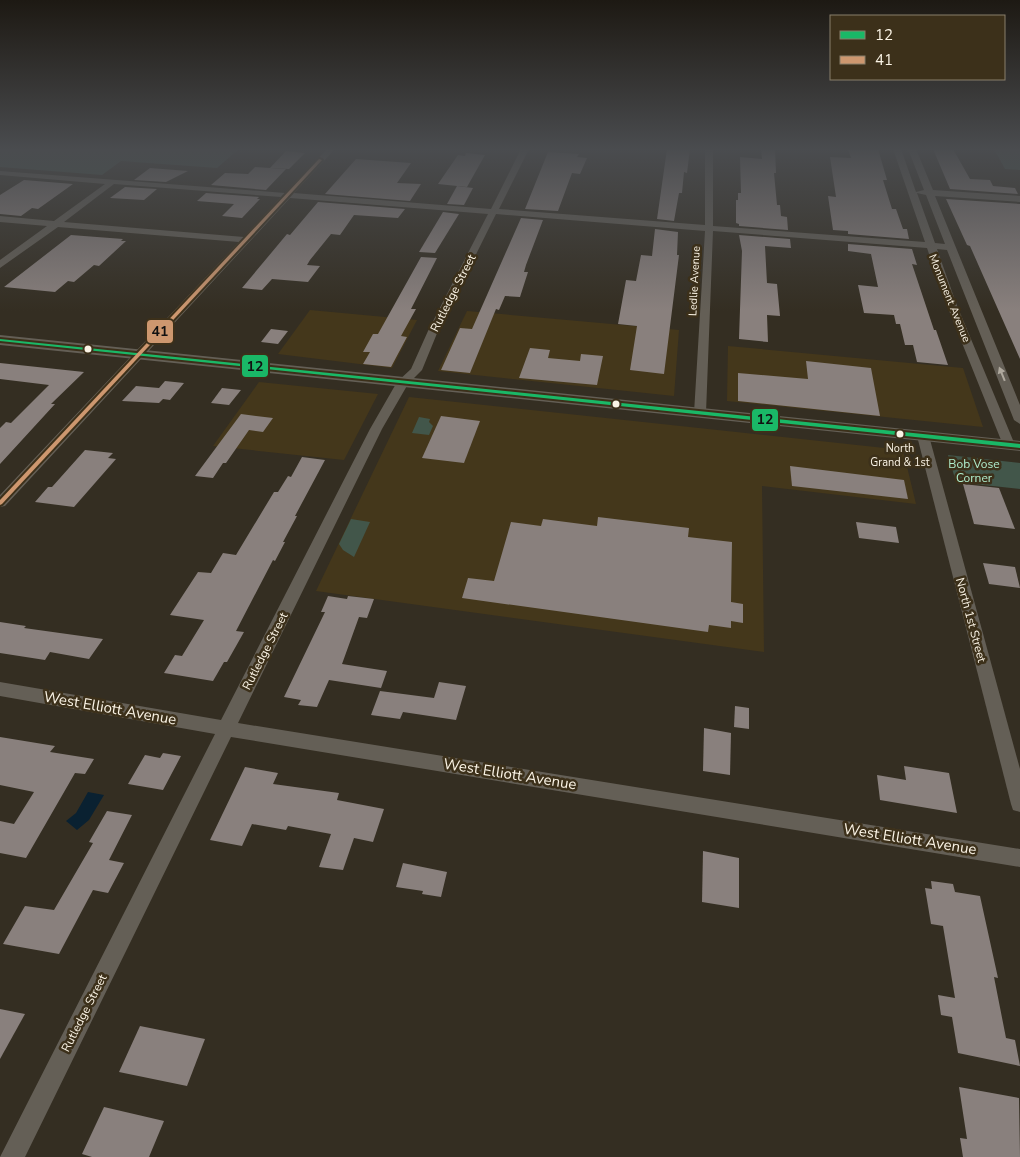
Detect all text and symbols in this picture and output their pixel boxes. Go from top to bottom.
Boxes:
legend [830,15,1005,80]
text: 12 [875,25,893,45]
text: 41 [875,50,893,70]
street label: Ledlie Avenue [685,245,704,316]
street label: Rutledge Street [427,251,480,335]
street label: Monument Avenue [925,252,974,345]
line badge: 41 [146,319,174,344]
text: 41 [152,322,168,341]
unlabelled marker [83,344,93,354]
line badge: 12 [241,354,269,378]
text: 12 [247,357,263,376]
one-way arrow [997,367,1005,382]
unlabelled marker [611,399,621,409]
line badge: 12 [751,408,779,432]
text: 12 [757,410,773,429]
marker: North Grand & 1st [895,429,905,439]
place label: North Grand & 1st [870,441,930,470]
park label: Bob Vose Corner [948,456,1000,486]
street label: North 1st Street [952,576,990,665]
street label: Rutledge Street [239,609,292,693]
street label: West Elliott Avenue [42,686,178,730]
street label: West Elliott Avenue [442,754,578,794]
street label: West Elliott Avenue [842,819,978,859]
street label: Rutledge Street [58,971,111,1055]

